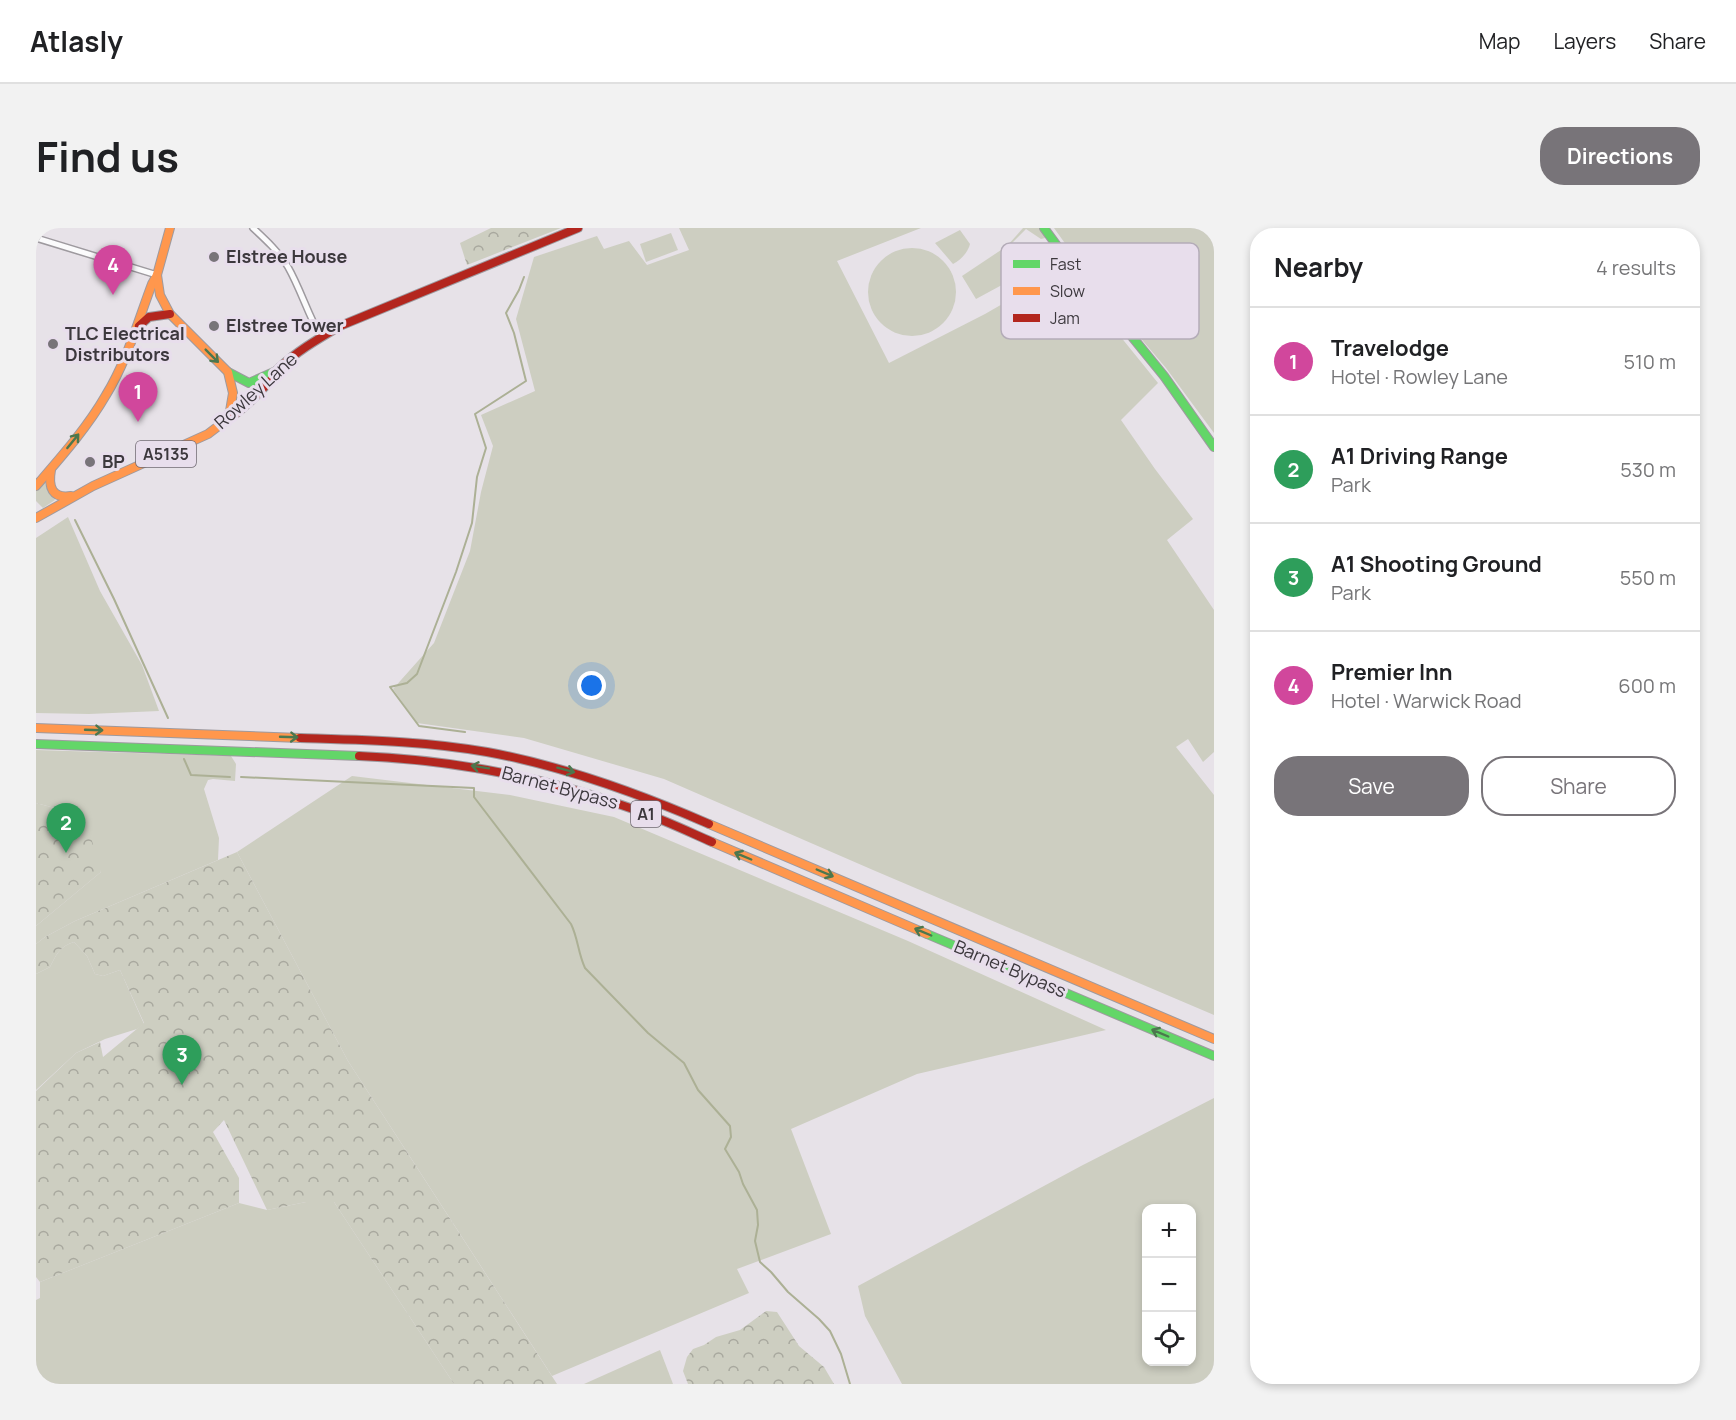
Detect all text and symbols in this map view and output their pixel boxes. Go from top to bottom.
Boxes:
text: Atlasly [30,22,123,60]
text: Map [1479,27,1520,55]
text: Layers [1553,27,1616,55]
text: Share [1649,27,1706,55]
text: Find us [36,127,179,185]
button: Directions [1540,127,1700,185]
legend [1001,243,1199,339]
place label: Elstree House [226,244,348,268]
pin: 4 [94,245,133,295]
text: Nearby [1274,249,1363,285]
marker: Elstree House [207,250,221,264]
text: Fast [1050,253,1081,275]
text: 4 results [1596,254,1676,281]
text: Slow [1050,280,1085,302]
text: Jam [1050,307,1080,329]
place label: Elstree Tower [226,313,344,337]
marker: Elstree Tower [207,319,221,333]
place label: TLC Electrical Distributors [65,321,185,366]
text: Travelodge [1331,333,1449,363]
marker: TLC Electrical Distributors [46,337,60,351]
street label: Rowley Lane [209,347,302,434]
text: 1 [1289,348,1298,375]
text: 510 m [1623,348,1676,375]
one-way arrow [205,349,220,363]
text: Hotel · Rowley Lane [1331,363,1508,390]
pin: 1 [118,372,158,422]
one-way arrow [67,433,80,449]
road number: A5135 [136,441,196,467]
text: A1 Driving Range [1331,441,1508,471]
place label: BP [102,449,125,473]
marker: BP [83,455,97,469]
text: 2 [1288,456,1299,483]
text: 530 m [1620,456,1676,483]
text: Park [1331,471,1371,498]
text: A1 Shooting Ground [1331,549,1542,579]
text: 3 [1288,564,1299,591]
text: 550 m [1620,564,1676,591]
text: Park [1331,579,1371,606]
text: Premier Inn [1331,657,1453,687]
your location [577,671,606,700]
text: 4 [1287,672,1300,699]
text: 600 m [1618,672,1676,699]
text: Hotel · Warwick Road [1331,687,1522,714]
one-way arrow [84,725,104,736]
one-way arrow [279,732,299,743]
button: Save [1274,756,1469,816]
button: Share [1481,756,1676,816]
street label: Barnet Bypass [499,760,621,814]
one-way arrow [470,762,490,773]
one-way arrow [556,765,575,776]
road number: A1 [631,801,661,827]
pin: 2 [46,804,86,853]
one-way arrow [735,849,753,861]
one-way arrow [815,868,833,879]
one-way arrow [914,926,932,937]
street label: Barnet Bypass [951,934,1070,1002]
one-way arrow [1152,1027,1170,1038]
pin: 3 [162,1036,202,1085]
map controls [1142,1204,1196,1366]
button: + [1142,1204,1196,1258]
button: − [1142,1258,1196,1312]
button: locate [1142,1312,1196,1366]

